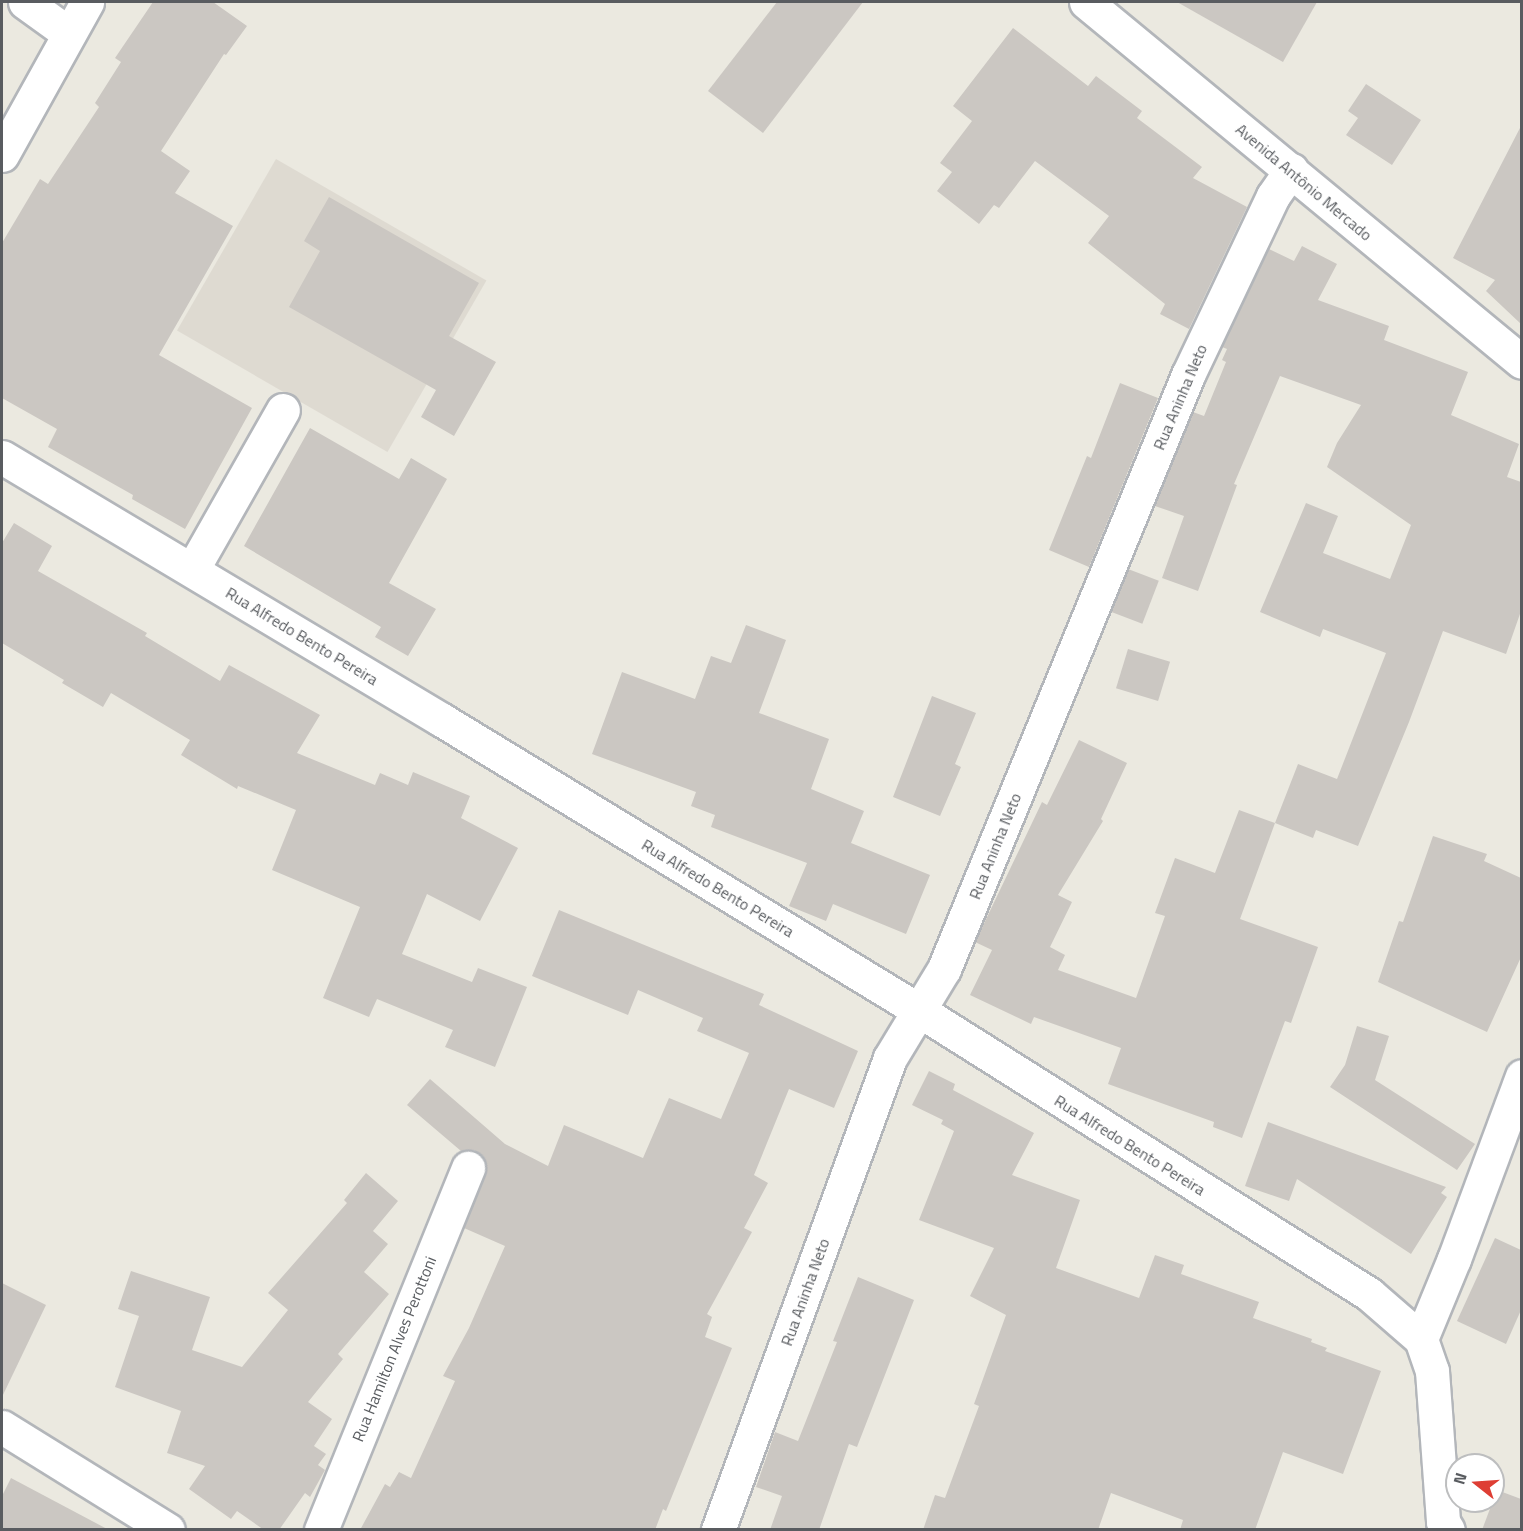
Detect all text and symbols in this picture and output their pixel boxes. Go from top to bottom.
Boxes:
street label: Avenida Antônio Mercado [1232,119,1376,245]
street label: Rua Aninha Neto [1149,341,1211,453]
street label: Rua Alfredo Bento Pereira [222,583,382,689]
street label: Rua Aninha Neto [965,790,1025,902]
street label: Rua Alfredo Bento Pereira [638,835,798,941]
street label: Rua Alfredo Bento Pereira [1051,1091,1209,1199]
street label: Rua Aninha Neto [777,1236,833,1348]
street label: Rua Hamilton Alves Perottoni [348,1253,440,1445]
north arrow [1445,1453,1505,1513]
text: N [1447,1470,1473,1487]

